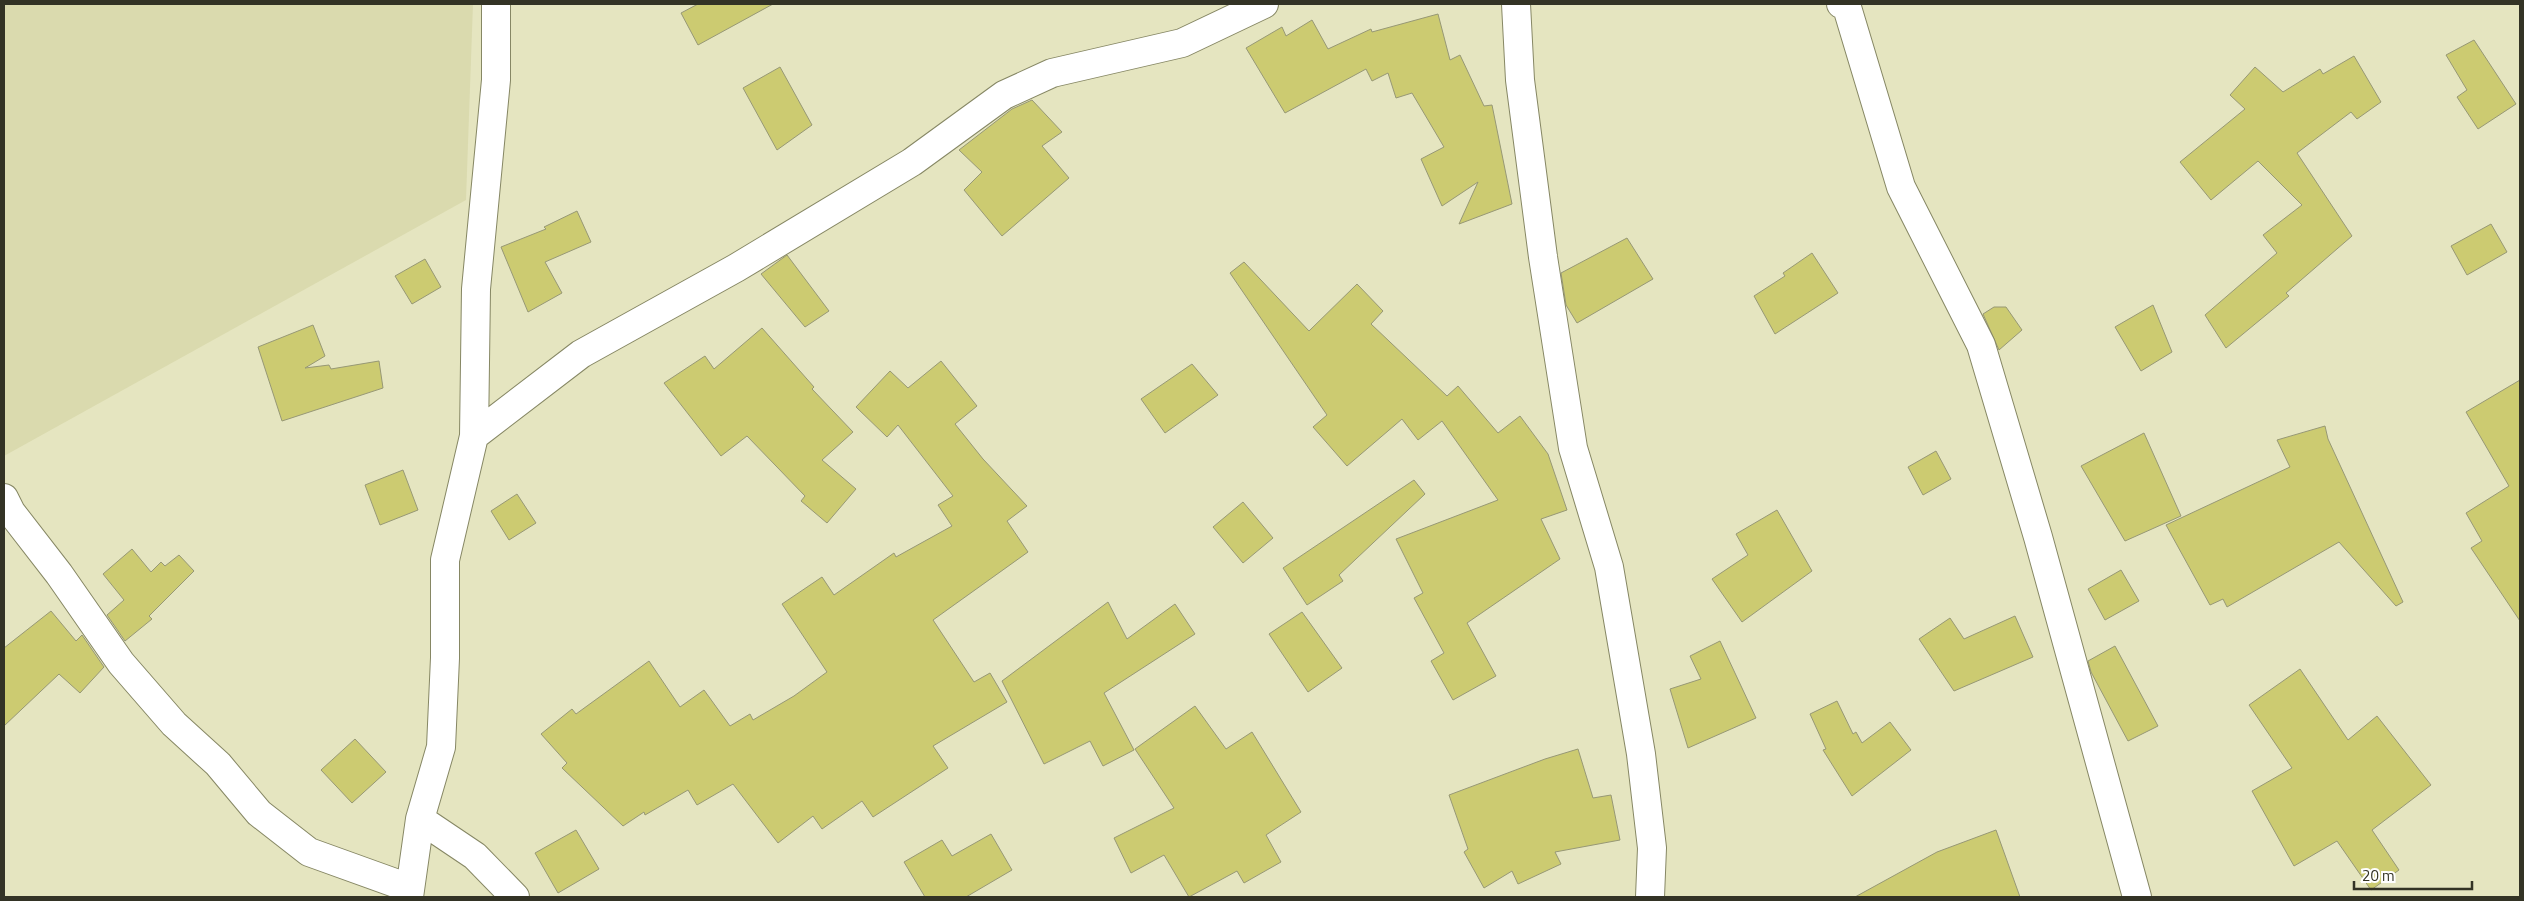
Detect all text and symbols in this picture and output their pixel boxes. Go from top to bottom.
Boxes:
scale bar [2354,858,2472,890]
text: 20 m [2362,864,2395,887]

